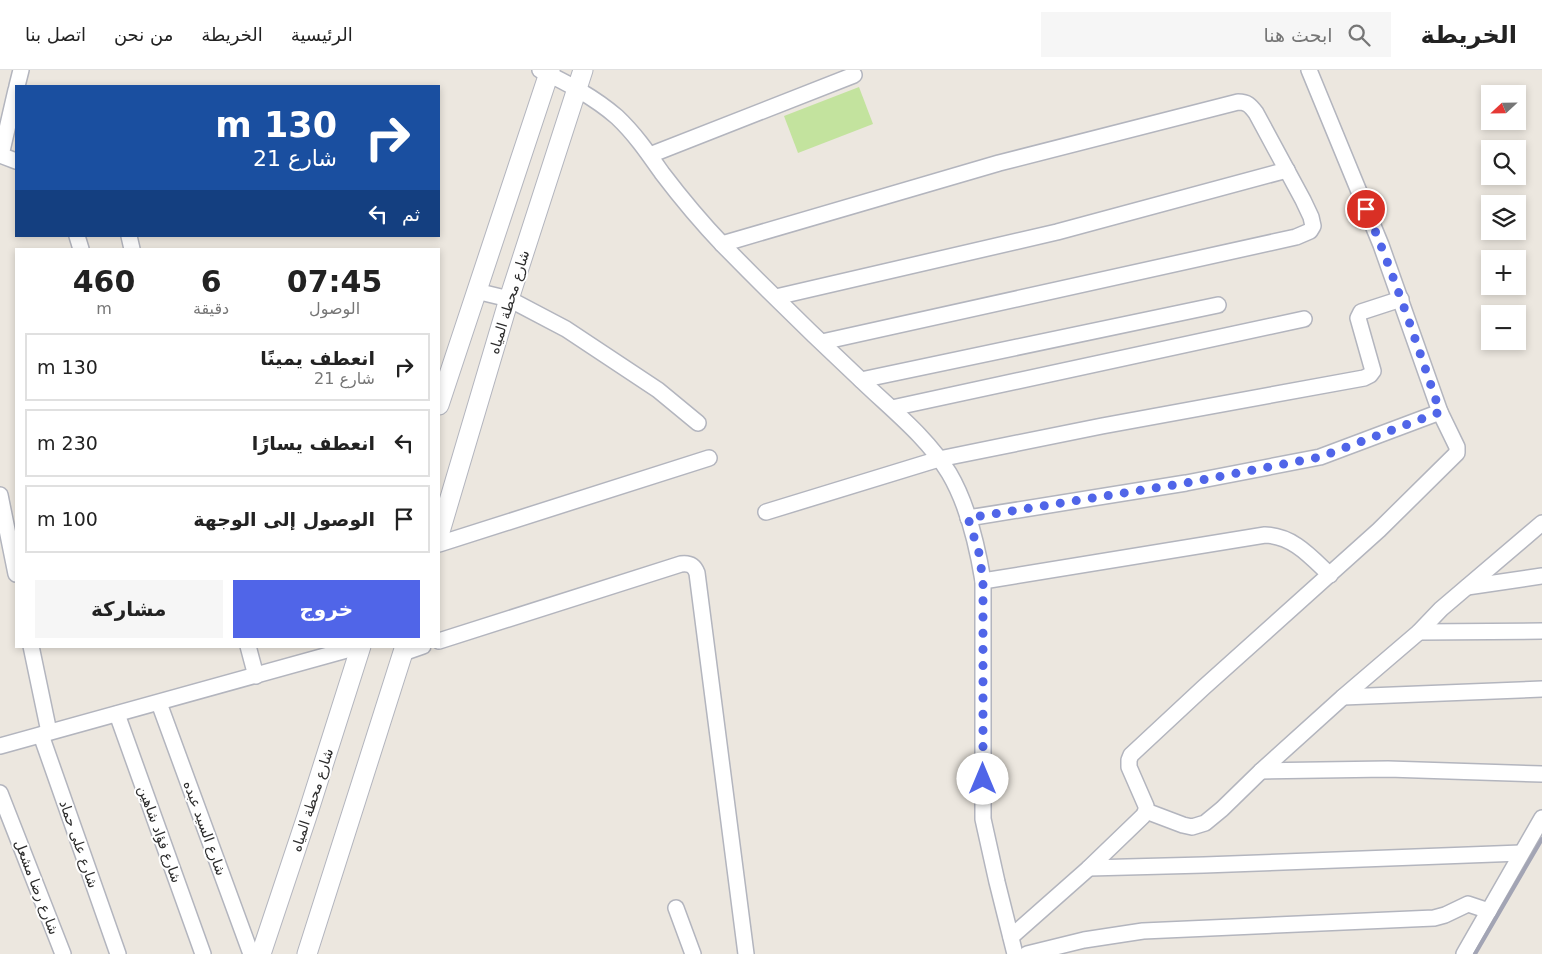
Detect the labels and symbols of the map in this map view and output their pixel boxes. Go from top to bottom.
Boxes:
north arrow [1481,85,1526,130]
pin [1345,188,1387,230]
street label: شارع محطة المياه [486,248,533,356]
street label: شارع محطة المياه [288,746,337,854]
position arrow [956,752,1008,804]
street label: شارع السيد عبده [180,779,230,878]
street label: شارع فؤاد شاهين [134,783,185,885]
street label: شارع على حماد [56,798,102,890]
street label: شارع رضا مشعل [11,837,62,937]

